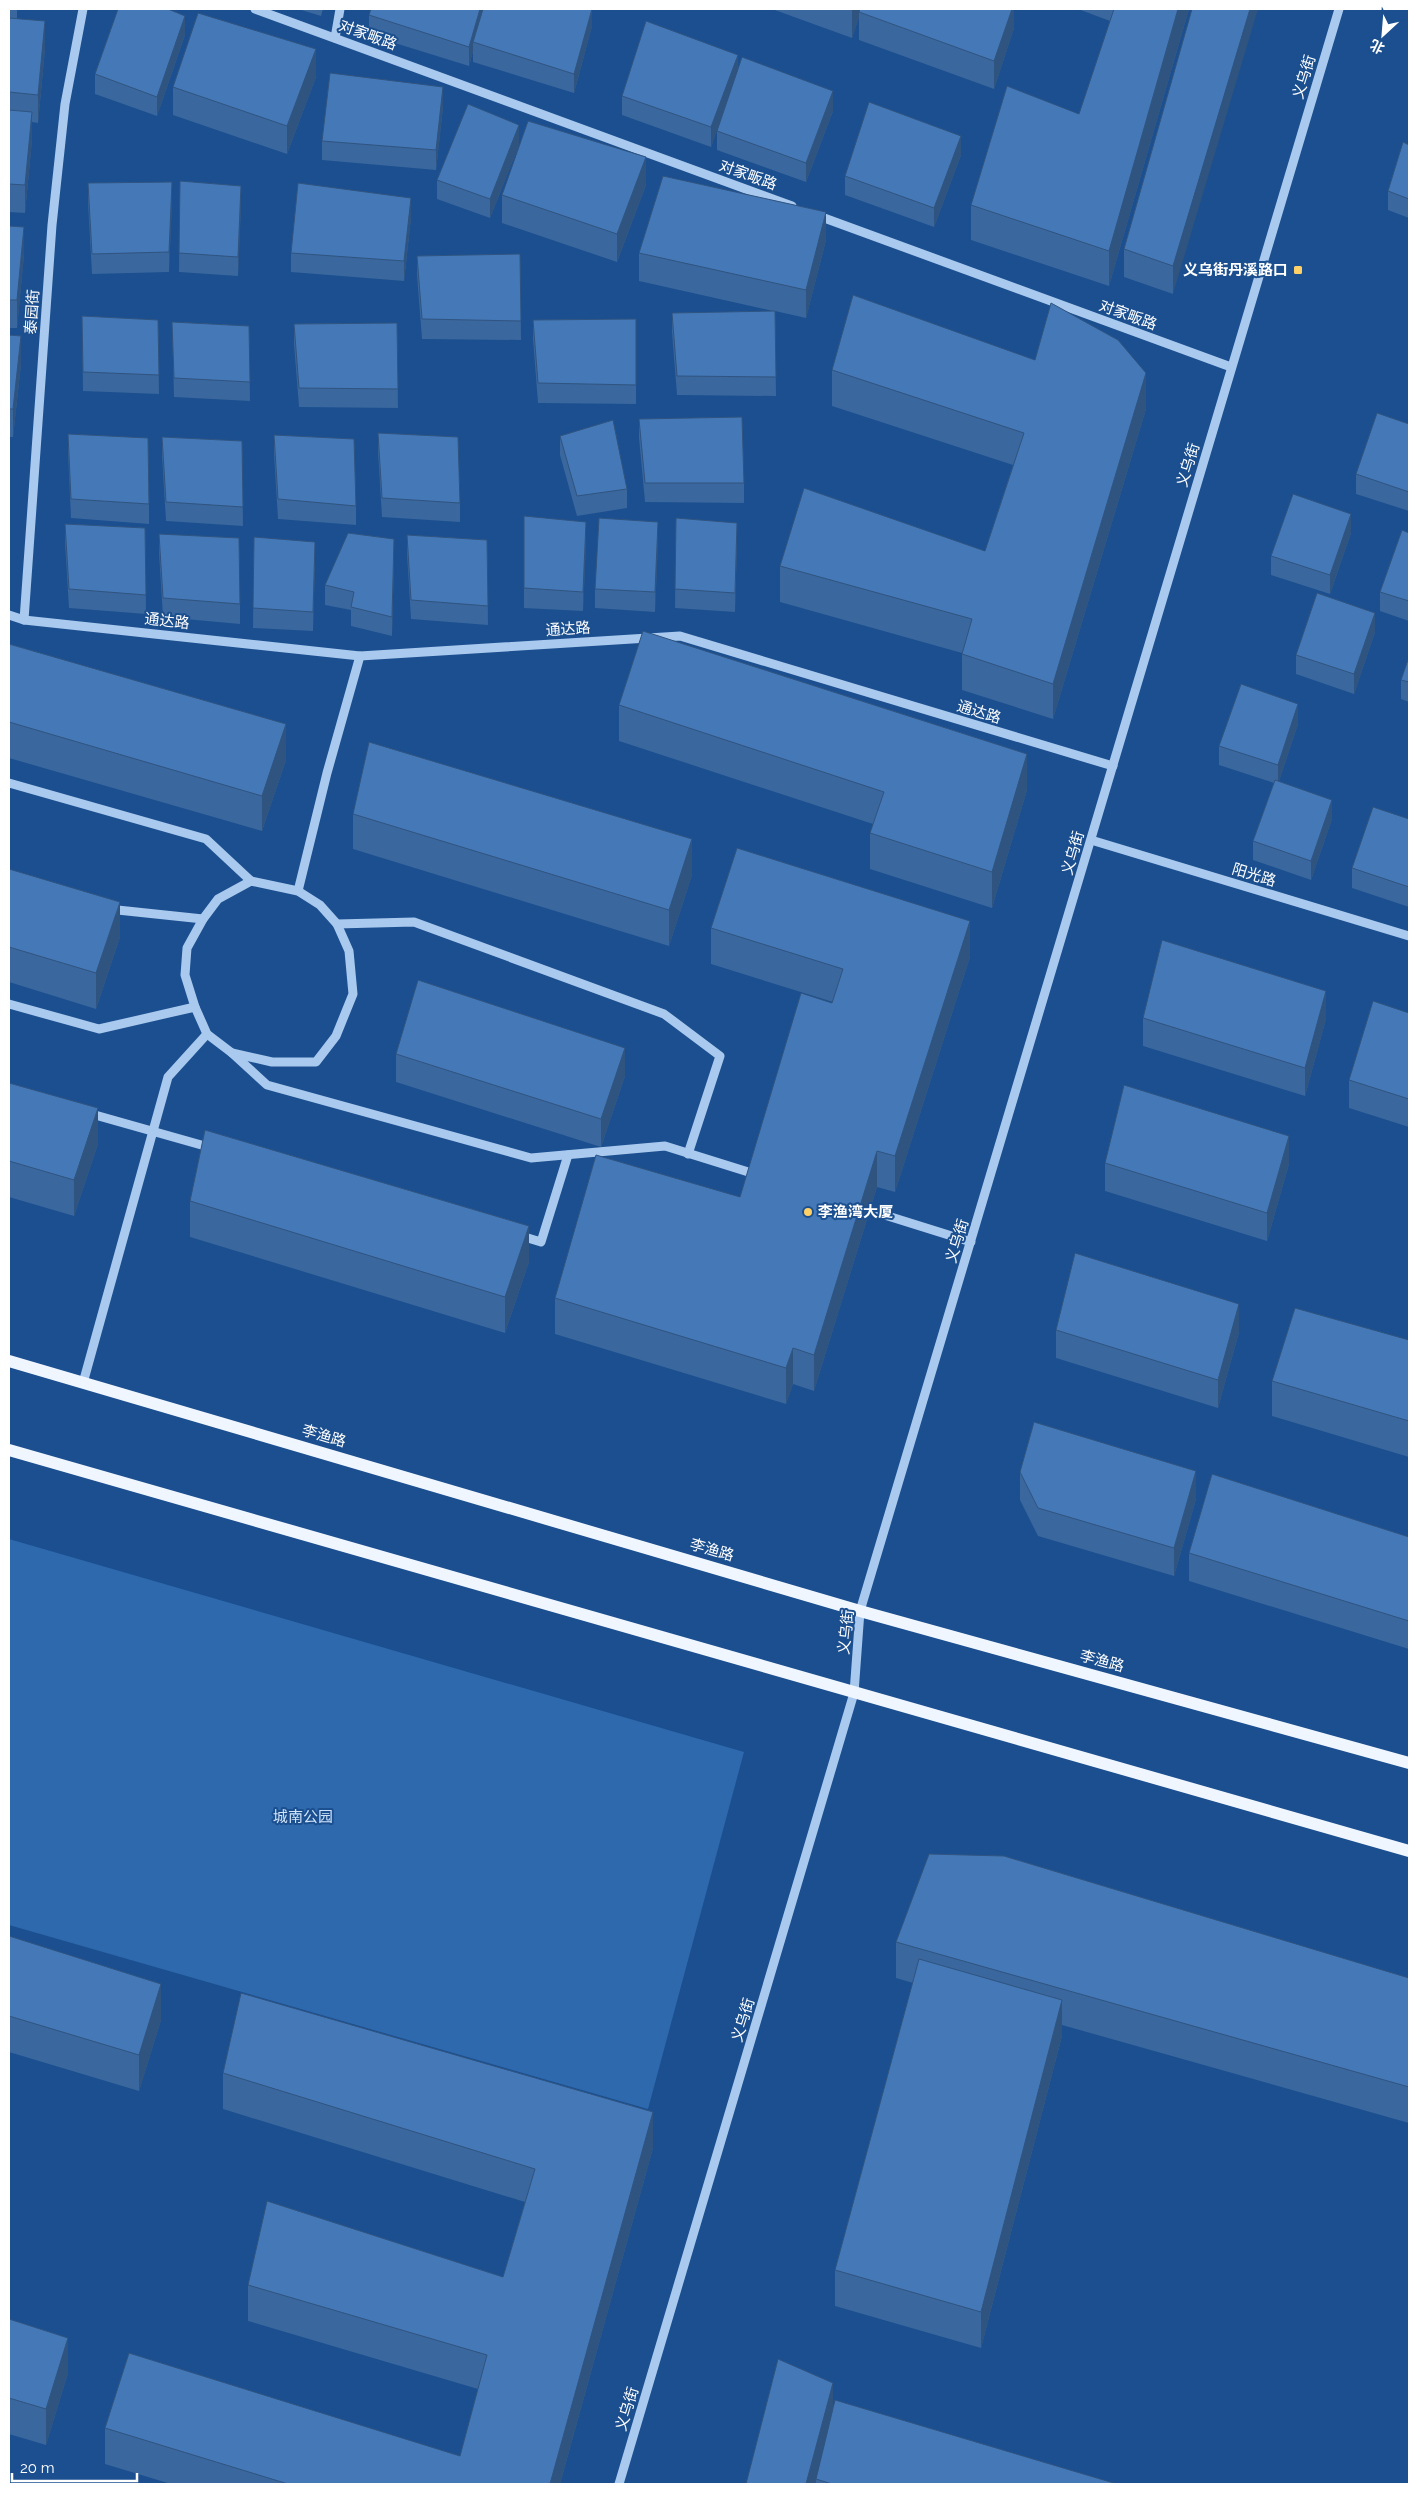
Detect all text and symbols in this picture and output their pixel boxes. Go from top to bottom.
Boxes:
north arrow [1358,10,1408,60]
street label: 对家畈路 [337,16,399,54]
text: 北 [1368,36,1387,57]
street label: 义乌街 [1289,53,1319,101]
street label: 对家畈路 [717,156,779,194]
place label: 义乌街丹溪路口 [1183,261,1288,279]
marker: 义乌街丹溪路口 [1292,264,1304,276]
street label: 泰园街 [21,289,43,335]
street label: 对家畈路 [1097,296,1159,334]
street label: 义乌街 [1173,441,1203,489]
street label: 通达路 [144,610,190,632]
street label: 通达路 [545,618,591,640]
street label: 通达路 [955,697,1003,727]
street label: 义乌街 [1058,829,1088,877]
street label: 阳光路 [1230,860,1278,890]
place label: 李渔湾大厦 [818,1203,893,1221]
marker: 李渔湾大厦 [802,1206,814,1218]
street label: 义乌街 [942,1217,972,1265]
street label: 李渔路 [300,1421,348,1451]
street label: 李渔路 [688,1535,736,1565]
street label: 义乌街 [835,1609,857,1655]
street label: 李渔路 [1078,1646,1126,1676]
park label: 城南公园 [273,1808,333,1826]
street label: 义乌街 [728,1996,758,2044]
street label: 义乌街 [612,2385,642,2433]
scale bar [12,2450,138,2482]
text: 20 m [20,2459,55,2477]

